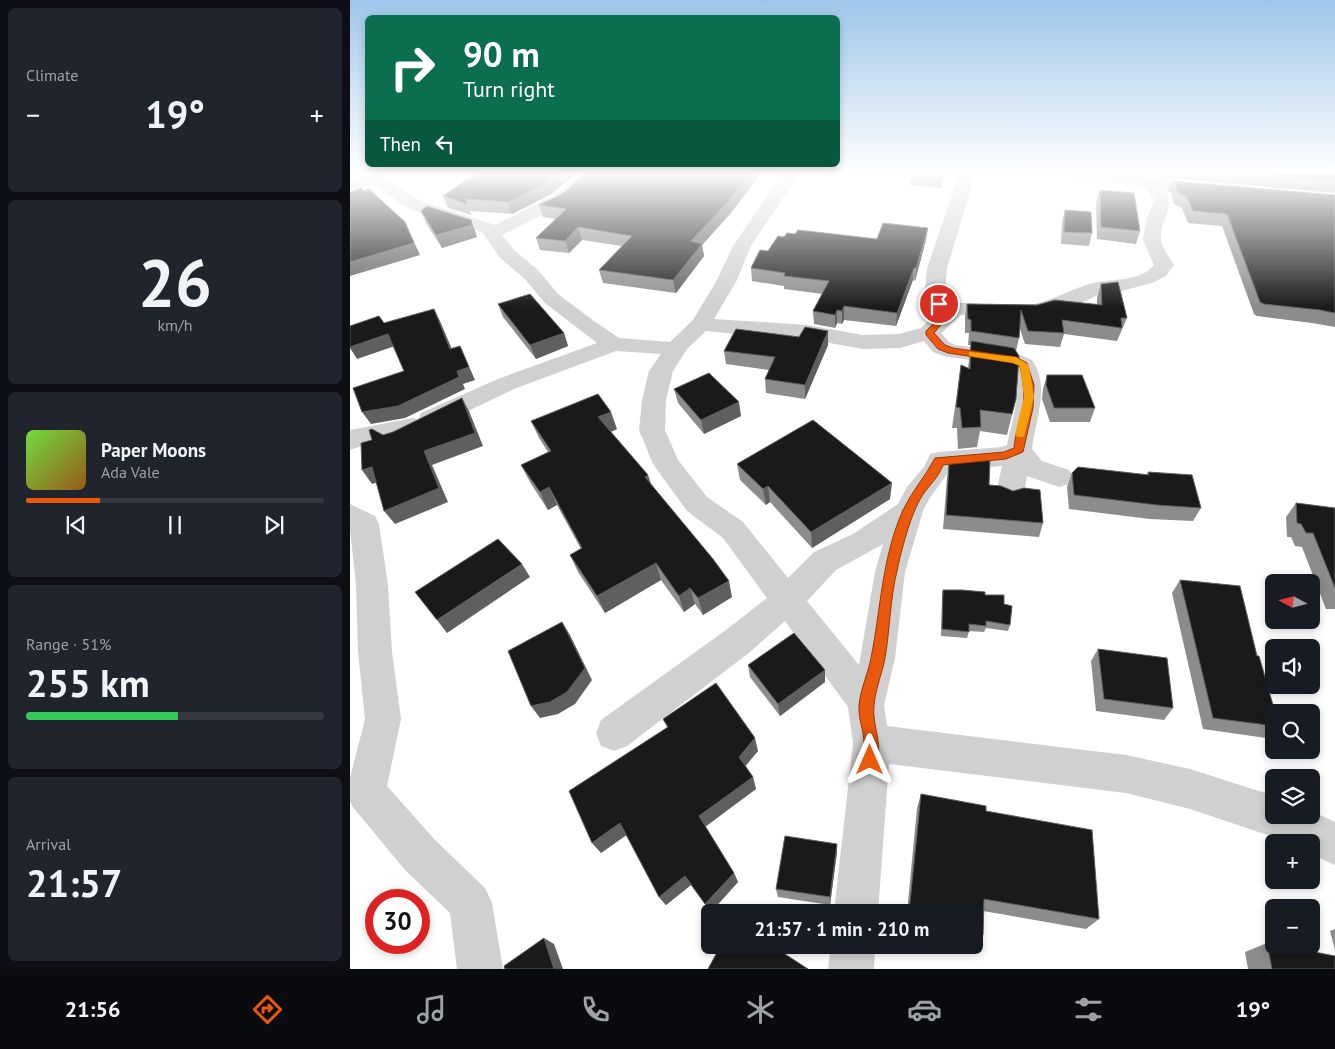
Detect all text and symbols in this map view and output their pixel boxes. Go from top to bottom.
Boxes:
text: 90 m [463,31,540,77]
icon: right [380,35,445,100]
text: Climate [26,65,78,85]
text: Turn right [463,75,555,103]
text: 19° [145,89,205,138]
text: − [26,96,40,133]
text: + [310,96,324,133]
icon: left [431,130,459,158]
text: Then [380,132,421,156]
text: 26 [138,240,212,324]
pin [918,283,960,325]
icon: arrive [925,290,953,318]
text: km/h [157,315,193,335]
text: Paper Moons [101,438,206,462]
text: Ada Vale [101,462,160,482]
icon: previous [62,511,90,539]
icon: pause [161,511,189,539]
icon: next [260,511,288,539]
north arrow [1265,574,1320,629]
map controls [1265,574,1320,954]
text: Range · 51% [26,634,111,654]
button: sound [1265,639,1320,694]
text: 255 km [26,658,150,707]
button: search [1265,704,1320,759]
position arrow [843,733,895,785]
button: layers [1265,769,1320,824]
text: Arrival [26,834,71,854]
button: + [1265,834,1320,889]
text: 21:57 [26,858,122,907]
speed limit sign: 30 [365,889,430,954]
button: − [1265,899,1320,954]
text: 21:57 · 1 min · 210 m [755,917,929,941]
icon: directions [250,992,285,1027]
icon: music [414,992,449,1027]
icon: phone [578,992,613,1027]
icon: climate [743,992,778,1027]
icon: car [907,992,942,1027]
icon: filters [1071,992,1106,1027]
text: 21:56 [65,995,120,1023]
text: 19° [1236,995,1270,1023]

